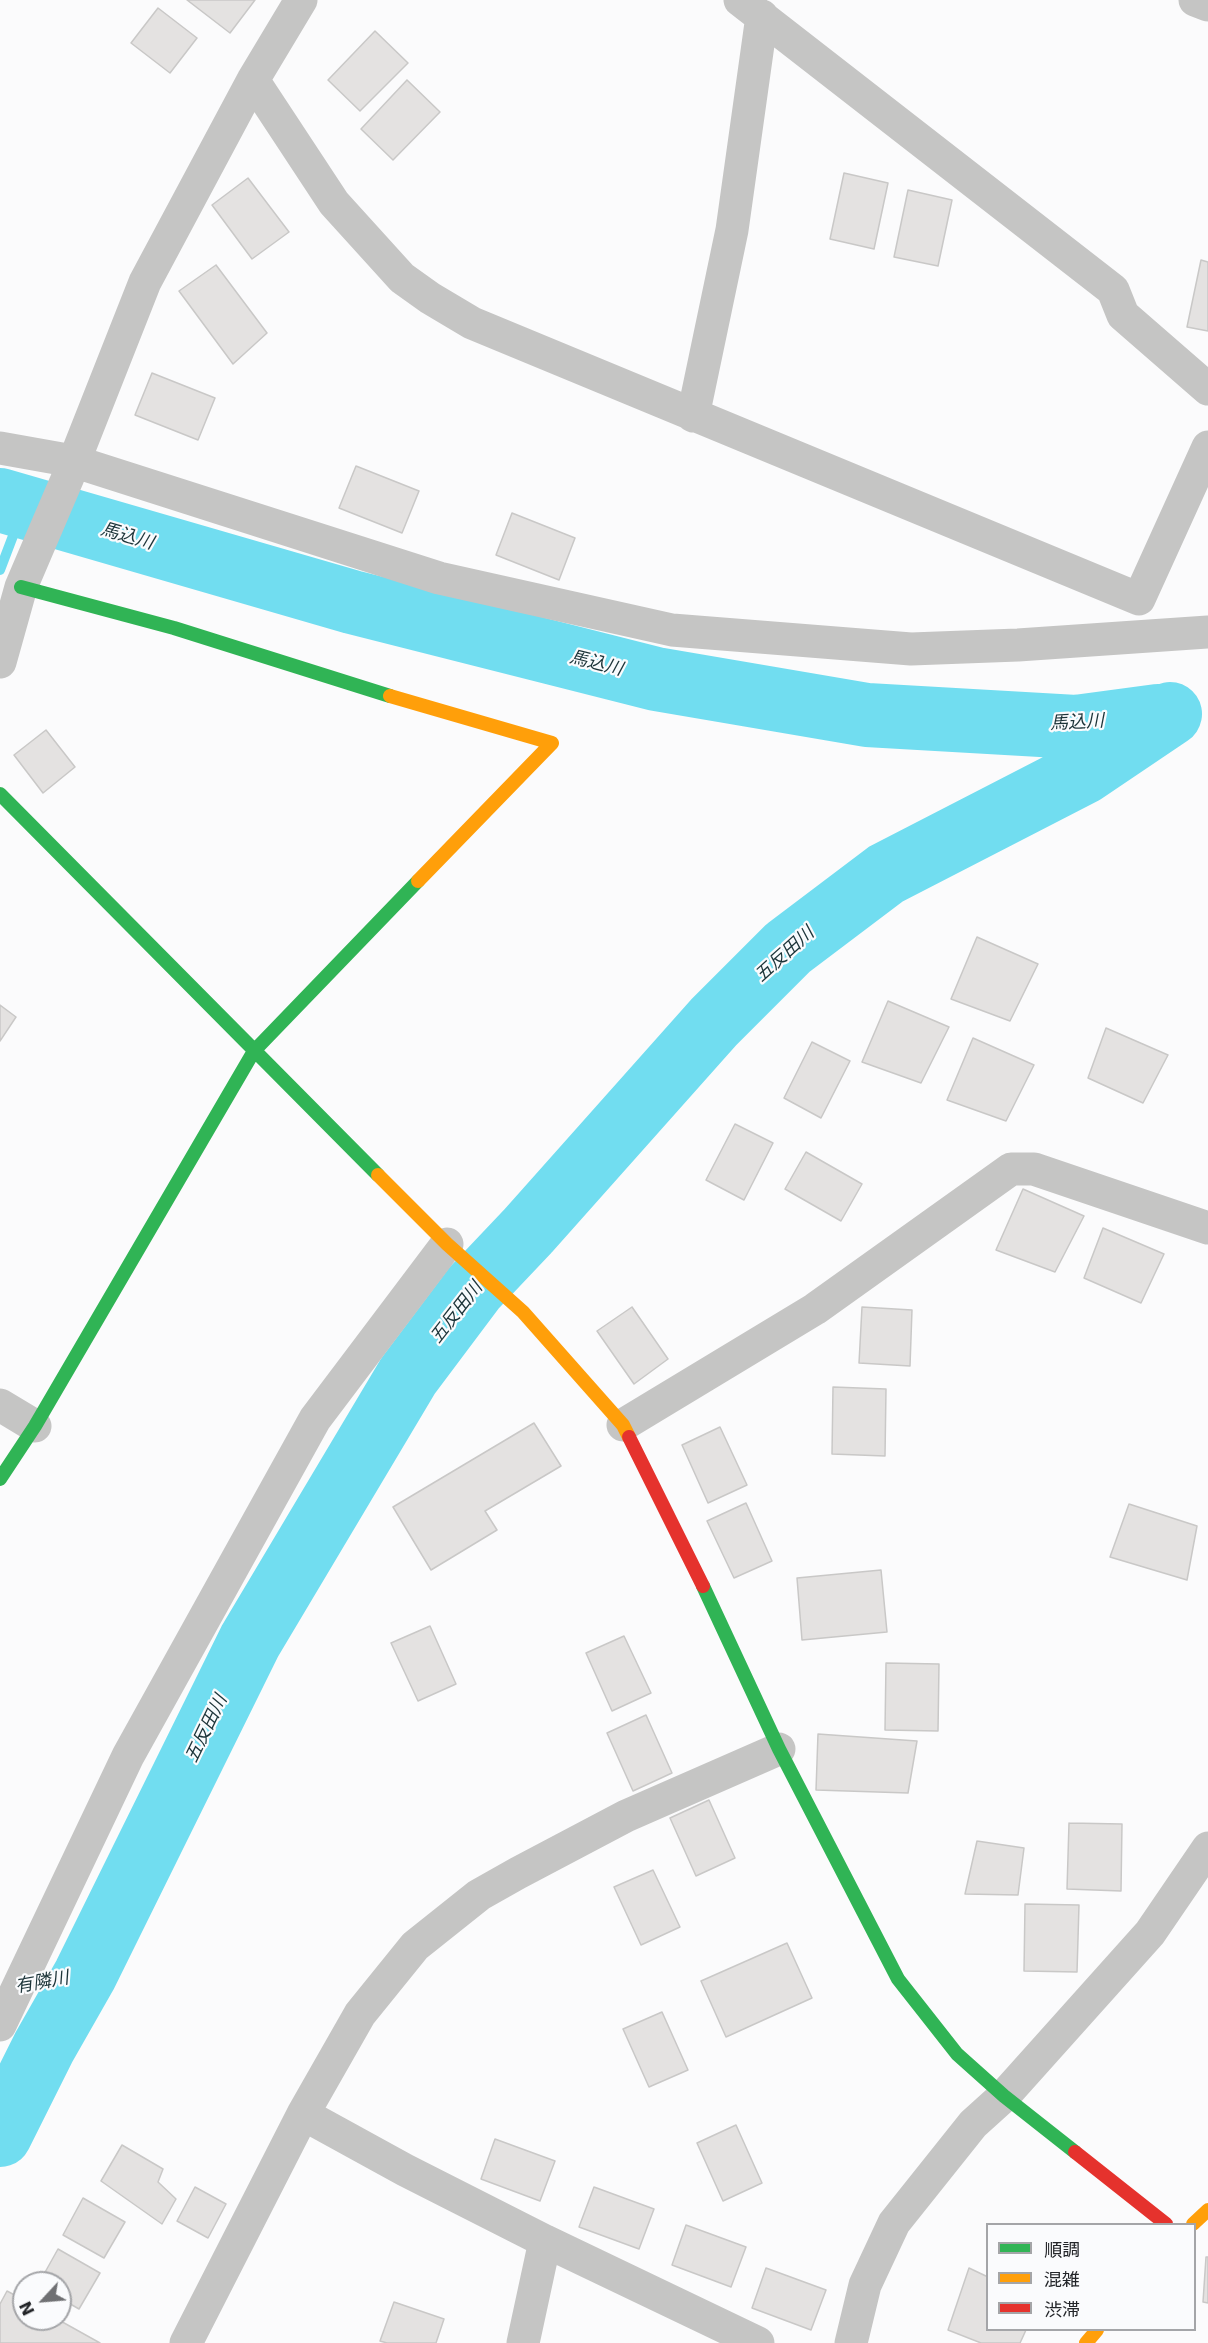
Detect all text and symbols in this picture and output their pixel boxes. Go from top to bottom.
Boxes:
water label: 馬込川 [98,519,156,555]
water label: 馬込川 [567,647,625,681]
water label: 馬込川 [1049,711,1105,735]
water label: 五反田川 [751,923,819,987]
water label: 五反田川 [426,1278,488,1348]
water label: 五反田川 [182,1692,232,1766]
water label: 有隣川 [14,1968,70,1998]
legend [986,2223,1196,2331]
text: 順調 [1044,2239,1080,2260]
text: 混雑 [1044,2269,1080,2290]
north arrow [12,2271,72,2331]
text: N [16,2298,39,2318]
text: 渋滞 [1044,2299,1080,2320]

